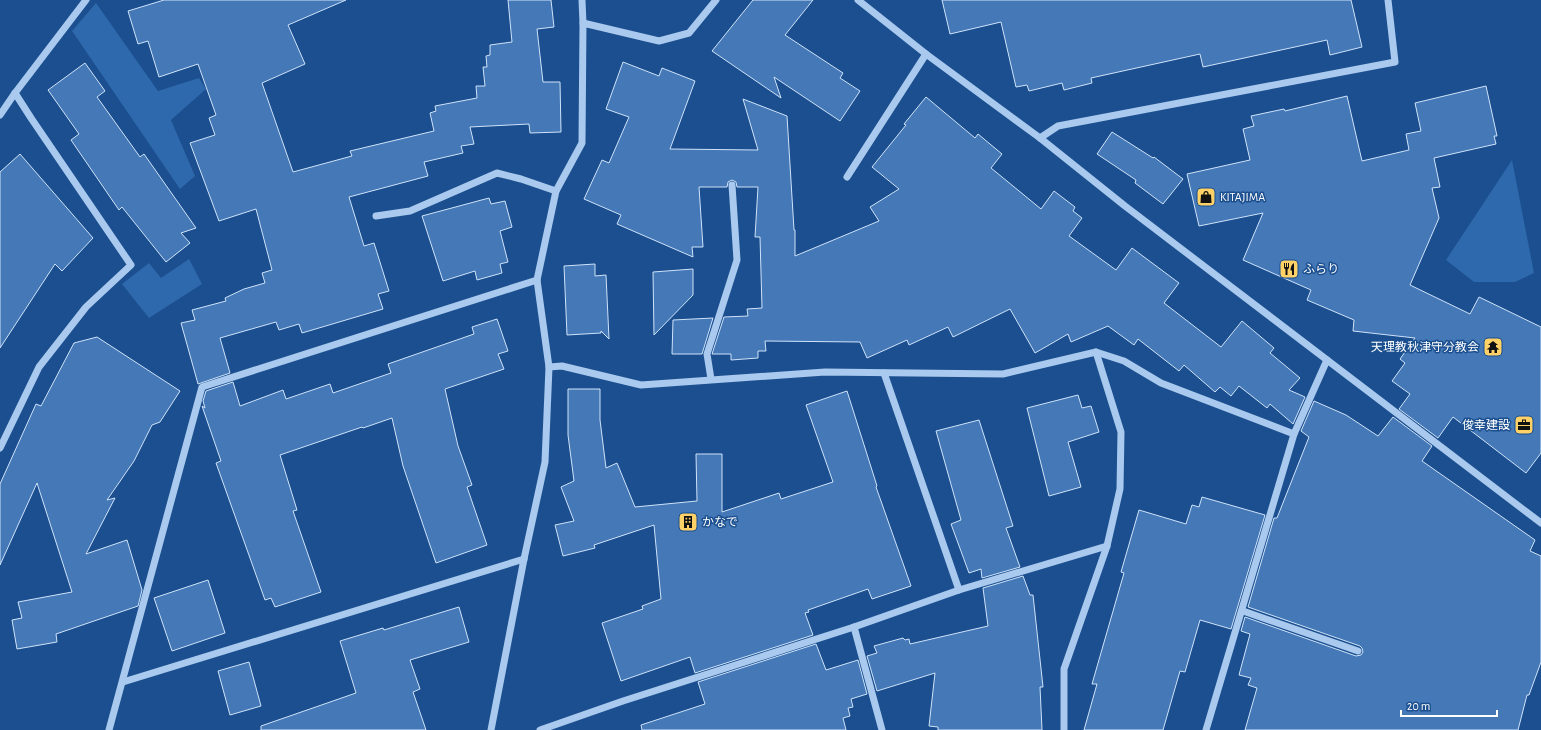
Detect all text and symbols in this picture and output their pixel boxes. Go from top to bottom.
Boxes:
shop icon: KITAJIMA [1195,186,1217,208]
place label: KITAJIMA [1220,191,1265,203]
restaurant icon: ふらり [1278,258,1300,280]
place label: ふらり [1303,262,1339,275]
temple icon: 天理教秋津守分教会 [1482,336,1504,358]
place label: 天理教秋津守分教会 [1371,340,1479,353]
office icon: 俊幸建設 [1513,414,1535,436]
place label: 俊幸建設 [1462,418,1510,431]
building icon: かなで [677,511,699,533]
place label: かなで [702,516,738,528]
scale bar [1401,692,1497,718]
text: 20 m [1407,700,1430,712]

